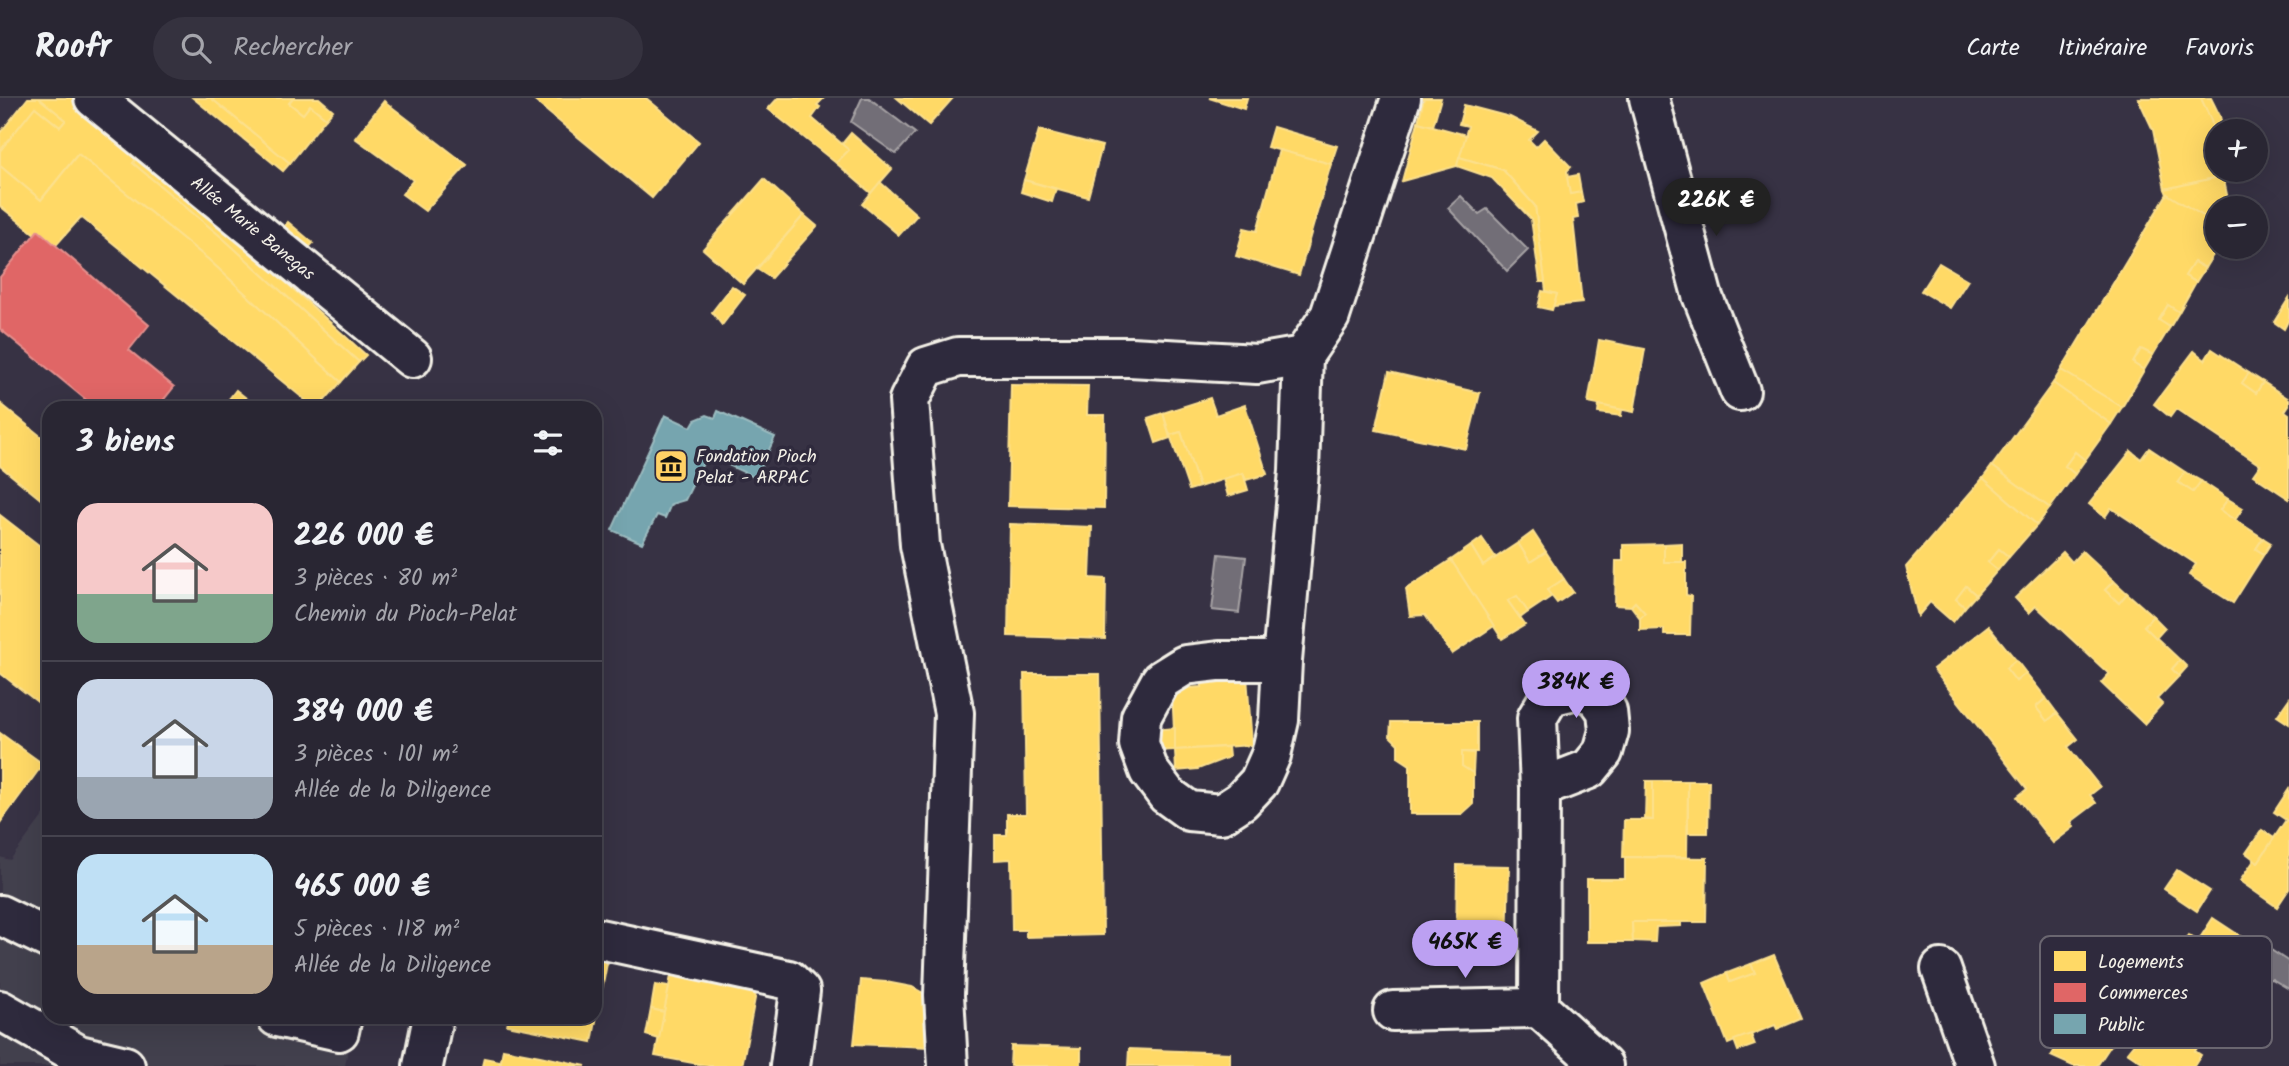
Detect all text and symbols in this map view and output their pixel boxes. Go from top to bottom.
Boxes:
search box [153,17,643,80]
text: Roofr [35,22,111,75]
text: Rechercher [233,27,352,69]
icon: search [177,29,215,67]
text: Carte [1966,29,2020,68]
text: Itinéraire [2058,29,2147,68]
text: Favoris [2185,29,2254,68]
map controls [2205,119,2268,259]
button: + [2205,119,2268,182]
street label: Allée Marie Banegas [183,170,321,289]
pin: 226K € [1659,178,1773,238]
text: 226K € [1678,183,1754,219]
button: − [2205,196,2268,259]
text: 3 biens [77,419,175,467]
icon: filters [529,424,567,462]
place label: Fondation Pioch Pelat - ARPAC [696,443,817,493]
museum icon: Fondation Pioch Pelat - ARPAC [652,447,690,485]
text: 226 000 € [294,513,434,561]
icon: home [133,531,217,615]
text: 3 pièces · 80 m² [294,561,457,597]
text: Chemin du Pioch-Pelat [294,597,517,633]
pin: 384K € [1519,660,1633,720]
text: 384K € [1538,665,1614,701]
text: 384 000 € [294,689,433,737]
icon: home [133,707,217,791]
text: 3 pièces · 101 m² [294,737,458,773]
text: Allée de la Diligence [294,773,491,809]
text: 465 000 € [294,864,430,912]
icon: home [133,882,217,966]
text: 5 pièces · 118 m² [294,912,459,948]
pin: 465K € [1408,920,1522,980]
text: 465K € [1428,925,1502,961]
legend [2040,936,2272,1048]
text: Allée de la Diligence [294,948,491,984]
text: Logements [2098,948,2184,978]
text: Commerces [2098,979,2188,1009]
text: Public [2098,1011,2145,1041]

